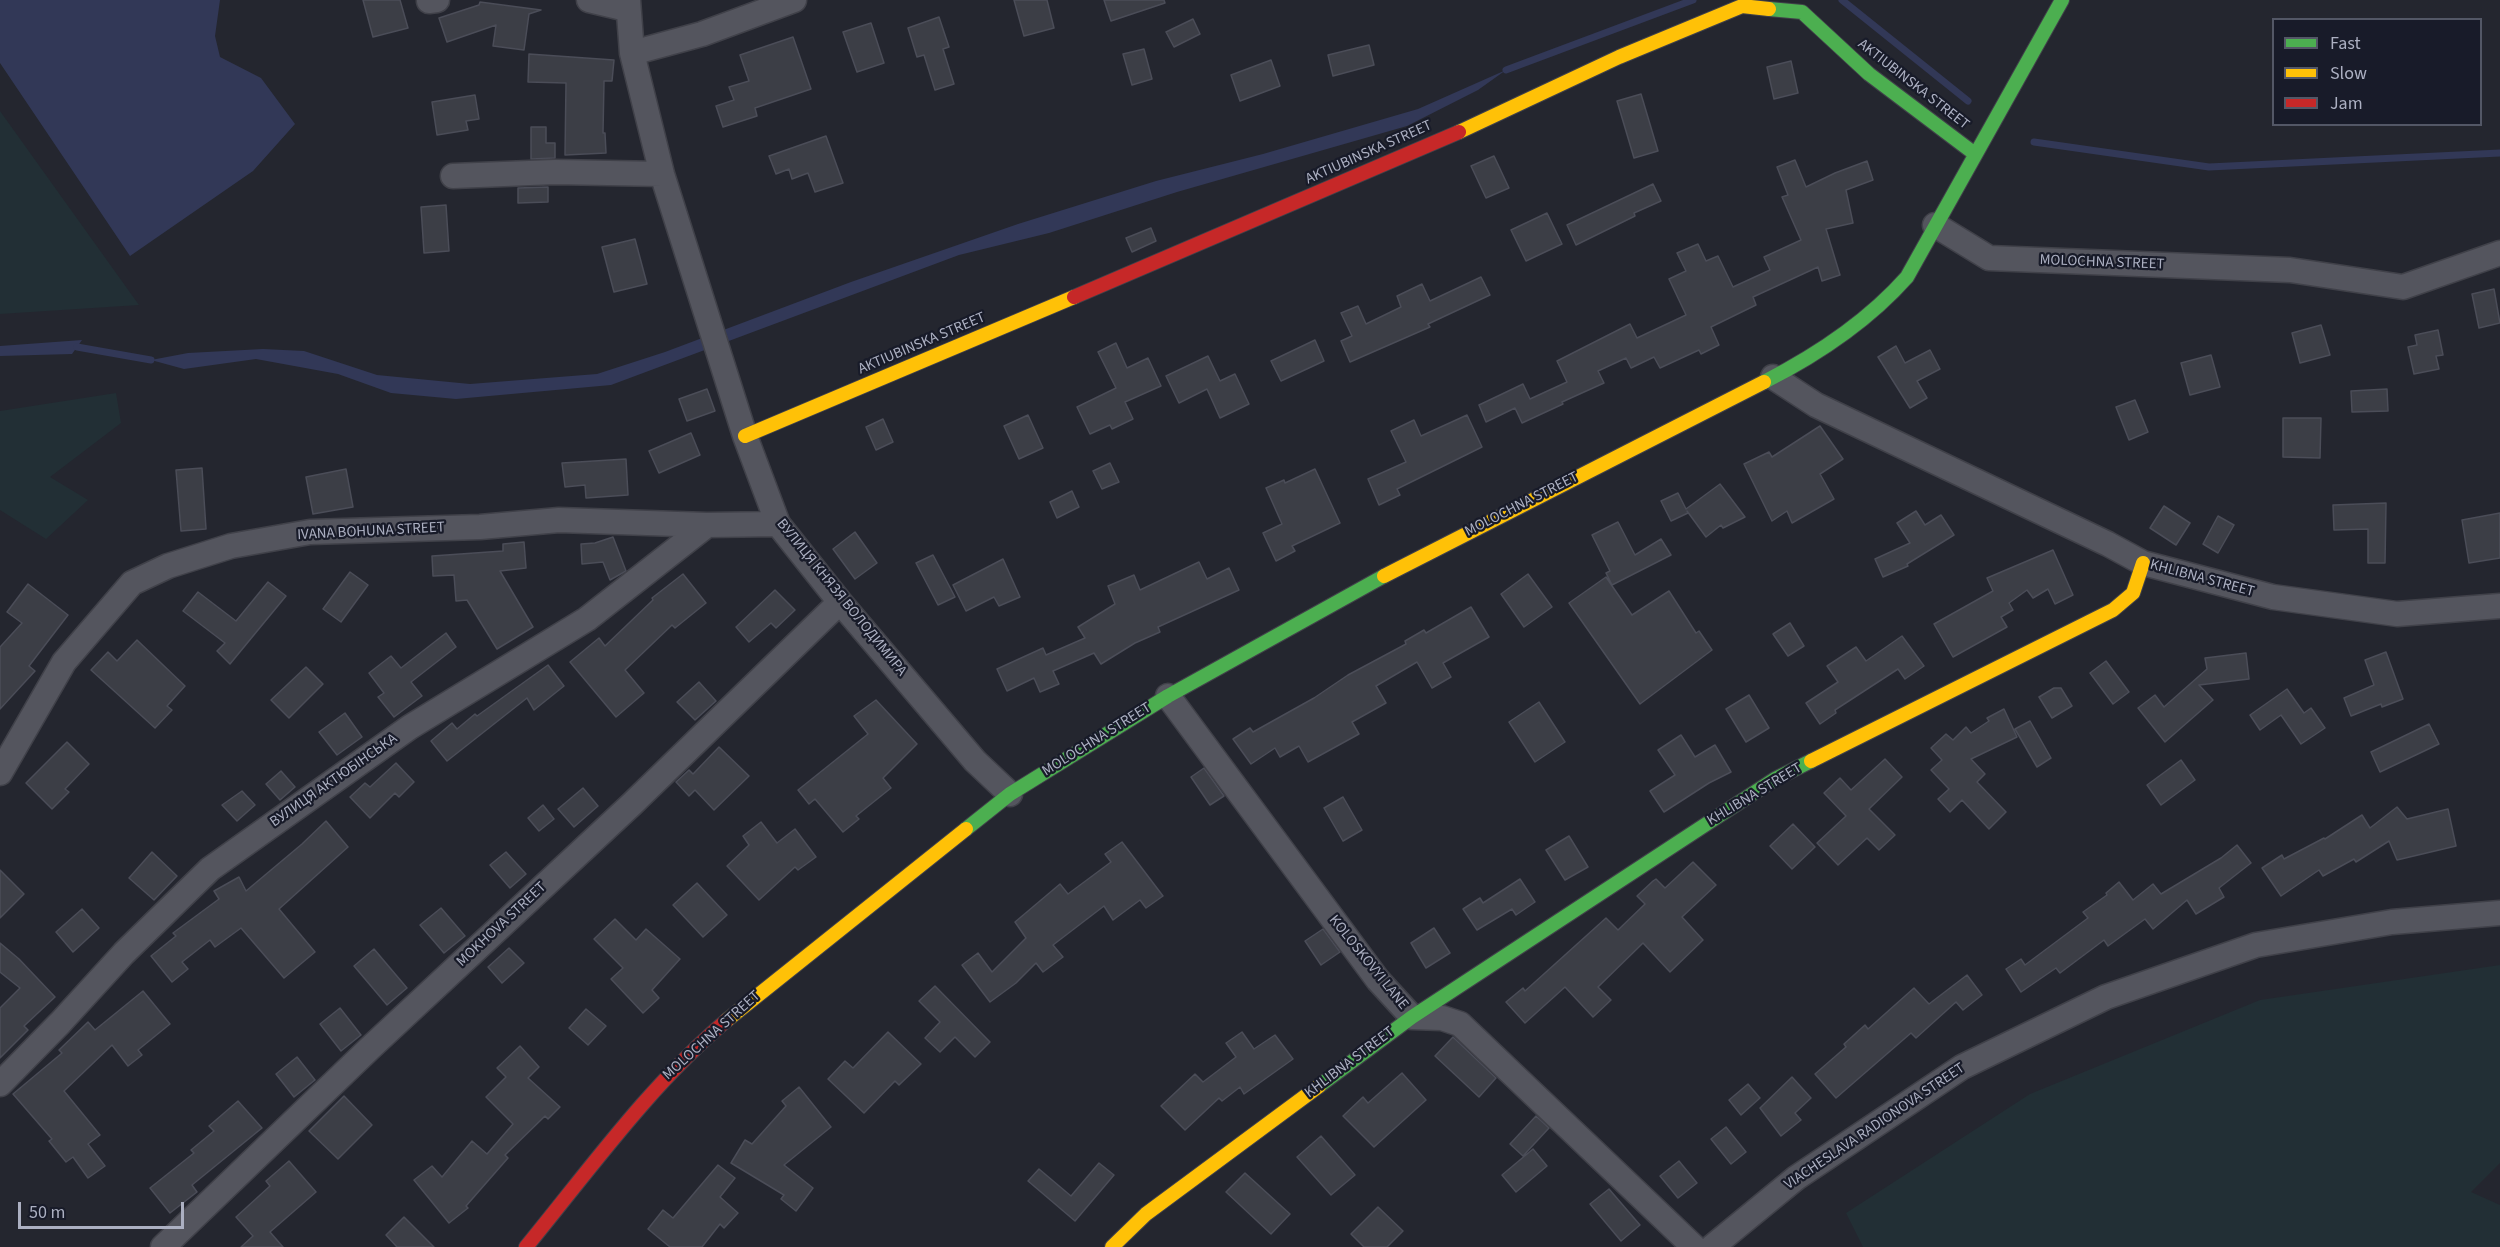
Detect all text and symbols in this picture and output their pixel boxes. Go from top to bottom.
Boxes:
legend [2272,18,2482,126]
text: Fast [2330,31,2361,56]
street label: AKTIUBINSKA STREET [1854,36,1972,134]
text: Slow [2330,61,2367,86]
text: Jam [2330,91,2363,116]
street label: AKTIUBINSKA STREET [1303,117,1435,189]
street label: MOLOCHNA STREET [2039,252,2165,274]
street label: AKTIUBINSKA STREET [856,309,988,379]
street label: MOLOCHNA STREET [1462,469,1582,541]
street label: ВУЛИЦЯ КНЯЗЯ ВОЛОДИМИРА [772,516,910,680]
street label: IVANA BOHUNA STREET [297,519,445,545]
street label: KHLIBNA STREET [2148,556,2256,602]
street label: MOLOCHNA STREET [1039,699,1155,781]
street label: ВУЛИЦЯ АКТЮБІНСЬКА [267,730,401,832]
street label: KHLIBNA STREET [1704,760,1806,830]
street label: MOKHOVA STREET [453,879,551,971]
street label: KOLOSKOVYI LANE [1324,912,1412,1014]
street label: MOLOCHNA STREET [660,987,764,1085]
street label: KHLIBNA STREET [1302,1023,1398,1103]
street label: VIACHESLAVA RADIONOVA STREET [1781,1060,1969,1194]
scale bar [21,1190,188,1228]
text: 50 m [29,1200,65,1225]

